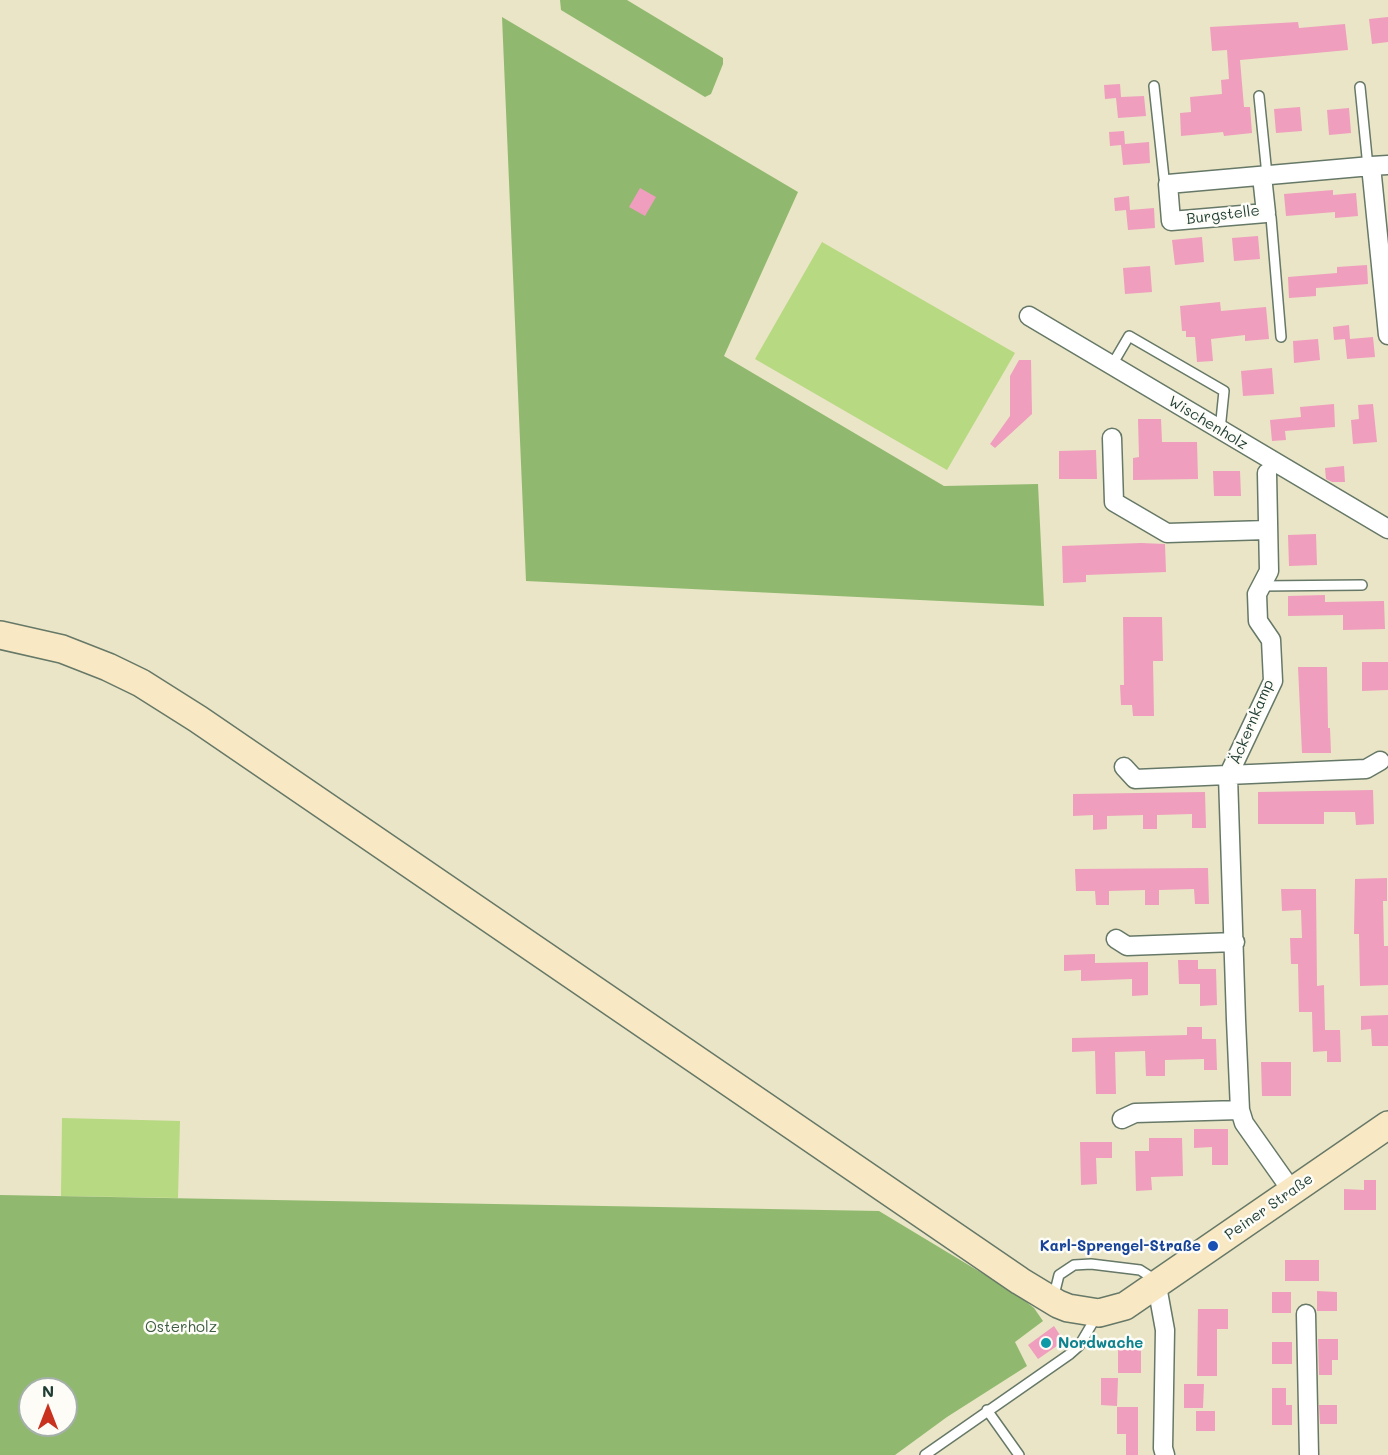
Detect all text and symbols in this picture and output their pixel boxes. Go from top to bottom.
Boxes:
street label: Burgstelle [1185,202,1261,228]
street label: Wischenholz [1165,392,1251,454]
street label: Äckernkamp [1226,677,1278,767]
street label: Peiner Straße [1221,1170,1317,1244]
place label: Karl-Sprengel-Straße [1040,1237,1201,1255]
marker: Karl-Sprengel-Straße [1206,1239,1220,1253]
park label: Osterholz [145,1318,217,1336]
place label: Nordwache [1058,1334,1143,1352]
marker: Nordwache [1039,1336,1053,1350]
north arrow [18,1377,78,1437]
text: N [42,1380,54,1401]

